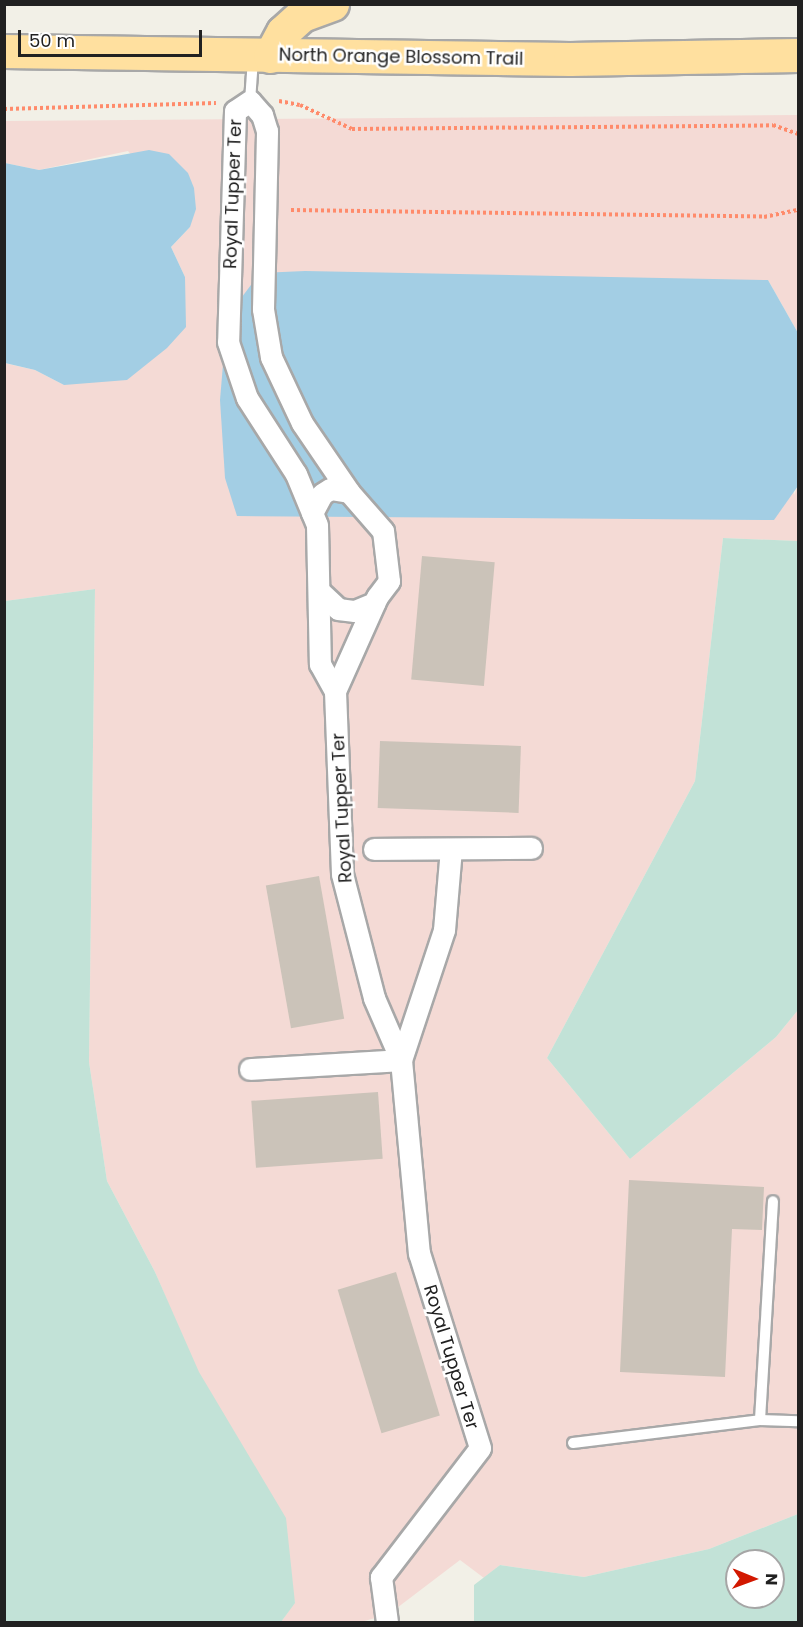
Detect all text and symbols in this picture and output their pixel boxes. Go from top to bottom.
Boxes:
scale bar [21,18,206,56]
text: 50 m [29,28,75,53]
street label: North Orange Blossom Trail [279,44,523,70]
street label: Royal Tupper Ter [220,119,246,269]
street label: Royal Tupper Ter [327,733,357,883]
street label: Royal Tupper Ter [419,1282,483,1432]
north arrow [725,1549,785,1609]
text: N [760,1573,783,1586]

